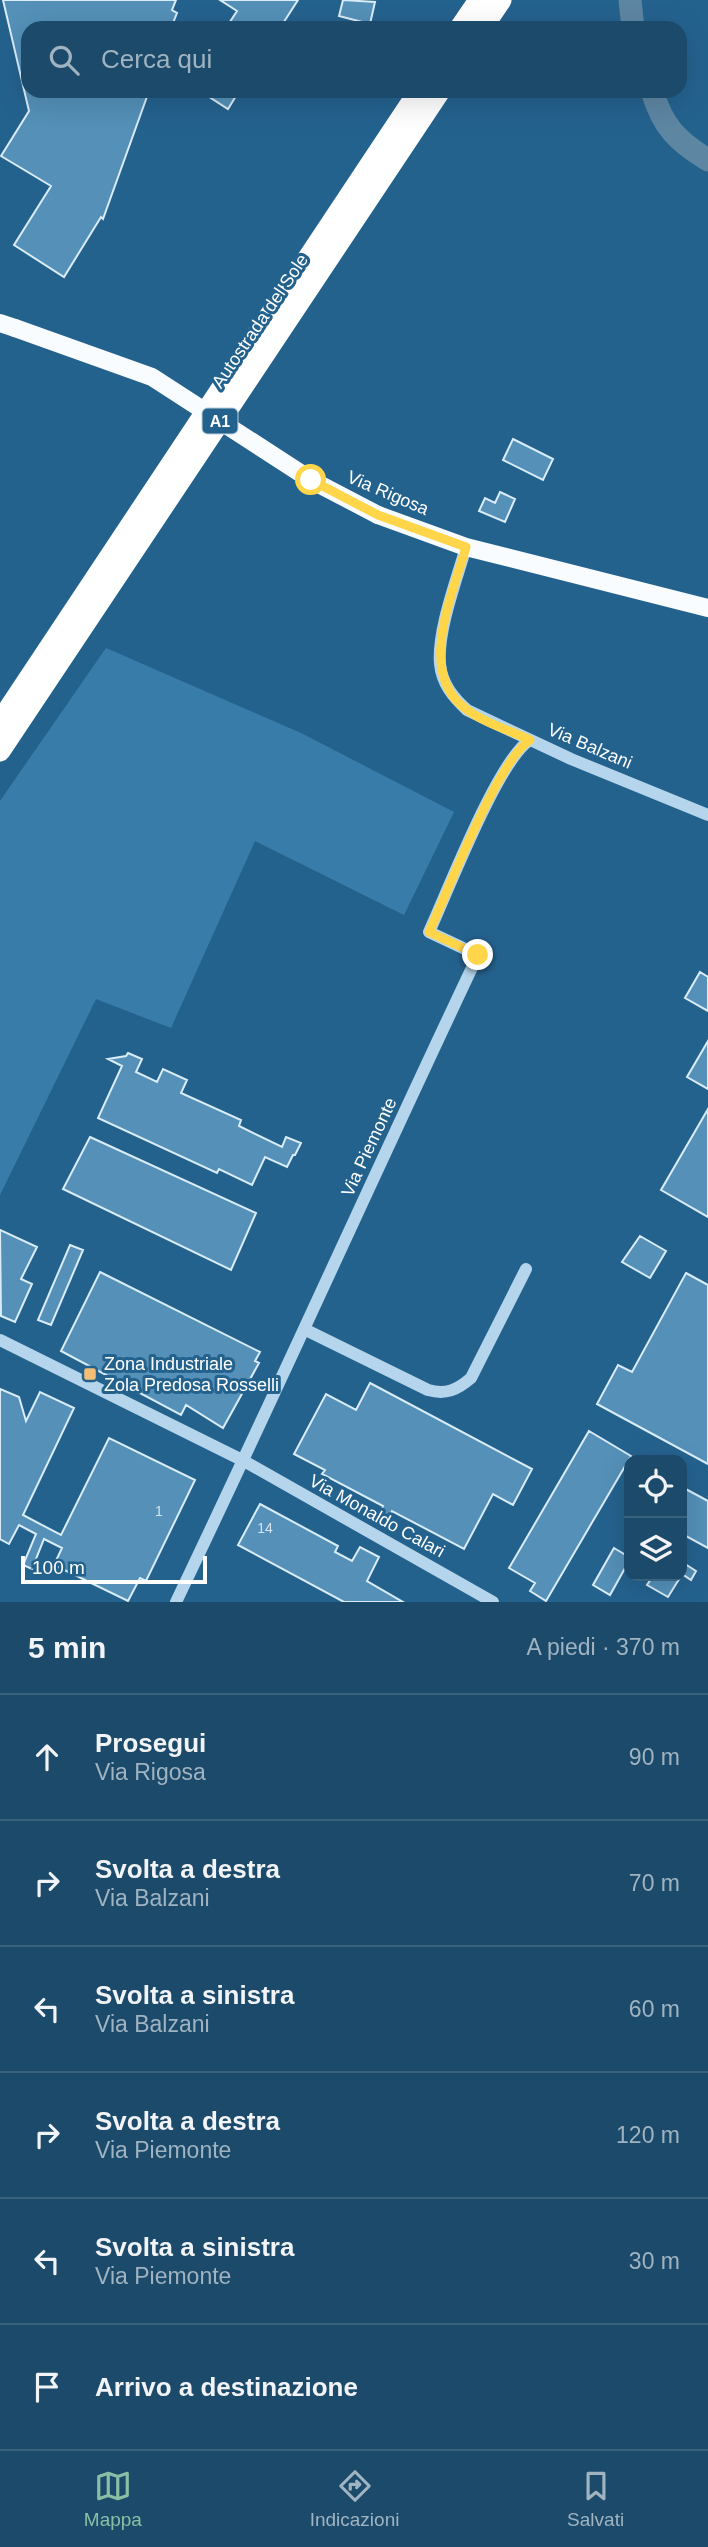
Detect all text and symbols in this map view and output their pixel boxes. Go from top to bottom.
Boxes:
search box [21,21,687,98]
icon: search [45,41,83,79]
text: Cerca qui [101,44,212,74]
street label: Autostrada del Sole [208,250,312,392]
road number: A1 [202,408,238,434]
route start [295,464,326,495]
street label: Via Rigosa [344,467,433,520]
street label: Via Balzani [545,719,635,773]
route end [462,939,493,970]
street label: Via Piemonte [337,1094,401,1200]
place label: Zona Industriale Zola Predosa Rosselli [104,1354,279,1395]
marker: Zona Industriale Zola Predosa Rosselli [82,1366,98,1382]
map controls [624,1455,687,1581]
button: locate [624,1455,687,1518]
street label: Via Monaldo Calari [306,1470,448,1562]
house number: 1 [155,1503,163,1519]
button: layers [624,1518,687,1581]
house number: 14 [257,1520,273,1536]
scale bar [21,1553,206,1585]
text: 100 m [32,1557,85,1578]
text: 5 min [28,1631,106,1664]
text: A piedi · 370 m [527,1634,680,1660]
text: Prosegui [95,1728,206,1758]
icon: ahead [28,1738,66,1776]
text: 90 m [629,1744,680,1770]
text: Via Rigosa [95,1759,206,1785]
text: Svolta a destra [95,1854,280,1884]
icon: right [28,1864,66,1902]
text: 70 m [629,1870,680,1896]
text: Via Balzani [95,1885,210,1911]
text: Svolta a sinistra [95,1980,294,2010]
icon: left [28,1990,66,2028]
text: 60 m [629,1996,680,2022]
text: Via Balzani [95,2011,210,2037]
text: Svolta a destra [95,2106,280,2136]
icon: right [28,2116,66,2154]
text: 120 m [616,2122,680,2148]
text: Via Piemonte [95,2137,231,2163]
text: Svolta a sinistra [95,2232,294,2262]
icon: left [28,2242,66,2280]
text: 30 m [629,2248,680,2274]
text: Via Piemonte [95,2263,231,2289]
icon: arrive [28,2368,66,2406]
text: Arrivo a destinazione [95,2372,358,2402]
tab: Mappa [84,2467,142,2531]
tab: Indicazioni [310,2467,399,2531]
tab: Salvati [567,2467,624,2531]

